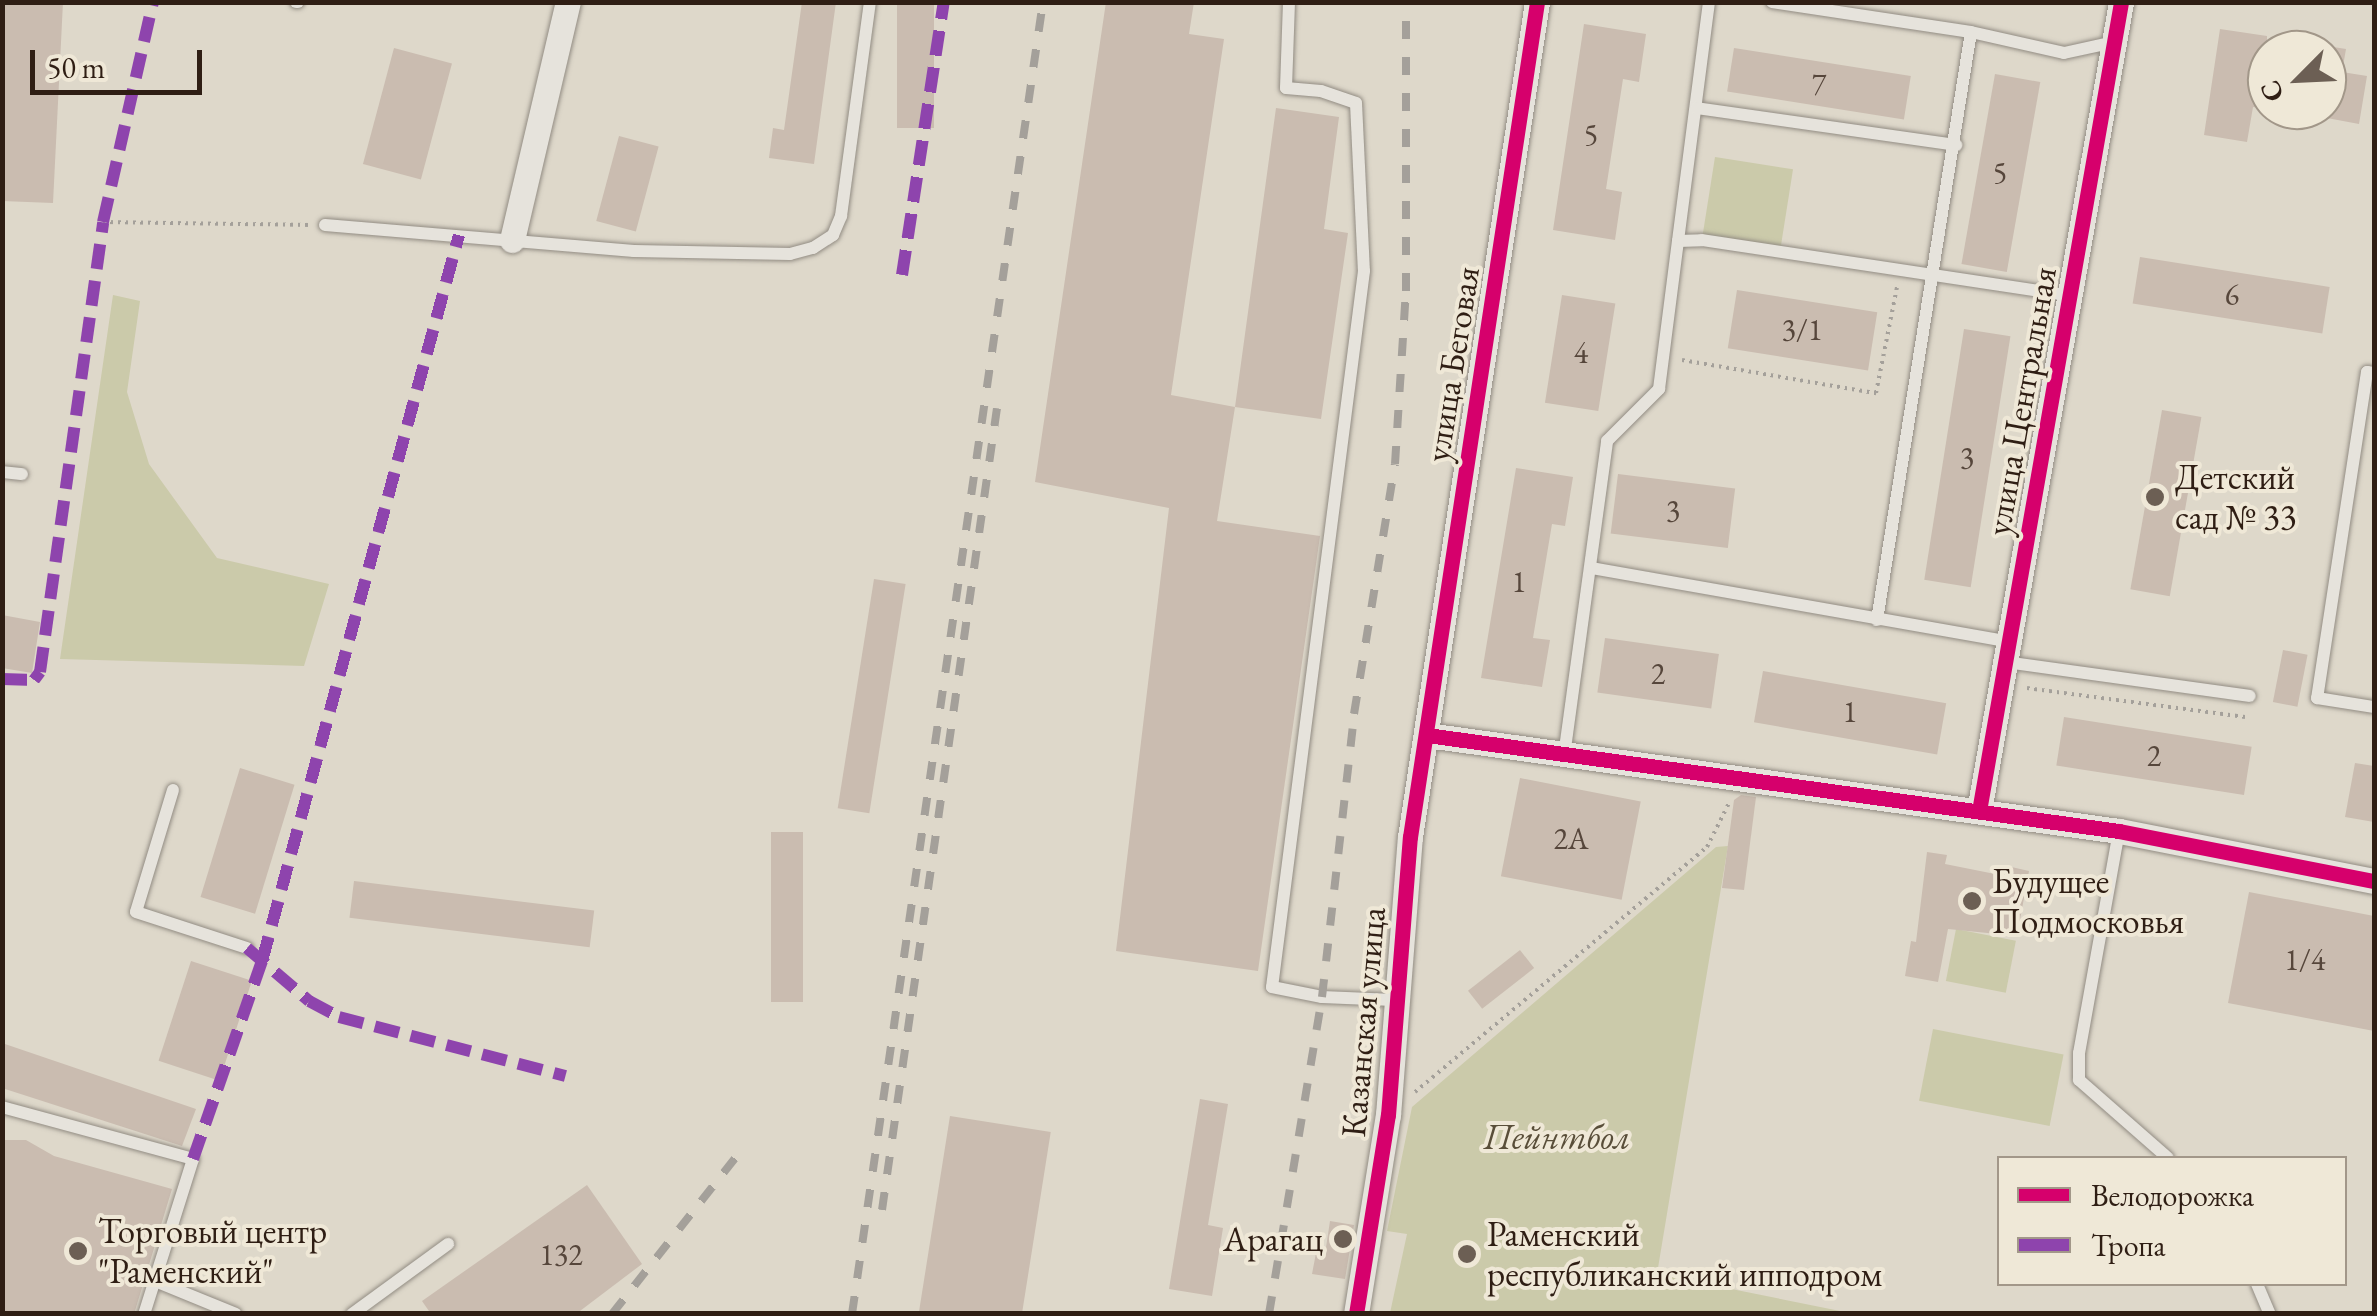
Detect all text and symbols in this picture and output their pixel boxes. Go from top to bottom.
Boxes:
scale bar [35,30,208,92]
north arrow [2247,30,2347,130]
text: 50 m [47,48,105,87]
house number: 7 [1812,66,1826,102]
text: С [2251,75,2292,108]
house number: 5 [1584,117,1598,153]
house number: 5 [1993,155,2007,191]
street label: улица Беговая [1416,263,1488,465]
street label: улица Центральная [1977,263,2065,539]
house number: 6 [2225,277,2239,313]
house number: 3/1 [1782,312,1822,348]
house number: 4 [1574,335,1588,371]
house number: 3 [1960,440,1974,476]
place label: Детский сад № 33 [2175,456,2297,538]
marker: Детский сад № 33 [2144,486,2166,508]
house number: 3 [1666,493,1680,529]
house number: 1 [1512,564,1526,600]
house number: 2 [1651,656,1665,692]
house number: 1 [1843,694,1857,730]
house number: 2 [2147,738,2161,774]
house number: 2А [1553,821,1589,857]
place label: Будущее Подмосковья [1992,860,2184,942]
marker: Будущее Подмосковья [1961,890,1983,912]
street label: Казанская улица [1332,905,1394,1139]
house number: 1/4 [2285,942,2325,978]
park label: Пейнтбол [1484,1116,1630,1158]
legend [1997,1156,2347,1286]
text: Велодорожка [2091,1176,2254,1215]
place label: Торговый центр "Раменский" [98,1210,327,1292]
place label: Раменский республиканский ипподром [1487,1213,1882,1295]
place label: Арагац [1223,1218,1323,1260]
text: Тропа [2091,1226,2166,1265]
marker: Арагац [1332,1228,1354,1250]
house number: 132 [539,1237,583,1273]
marker: Торговый центр "Раменский" [67,1240,89,1262]
marker: Раменский республиканский ипподром [1456,1243,1478,1265]

